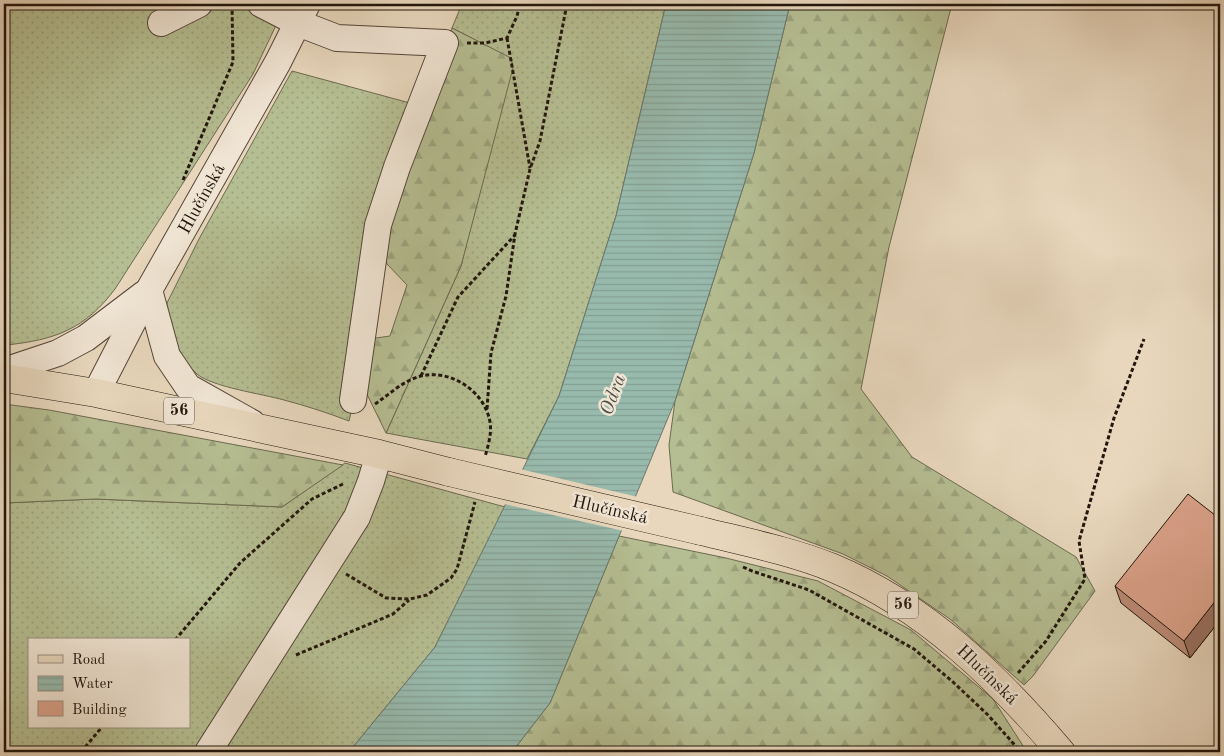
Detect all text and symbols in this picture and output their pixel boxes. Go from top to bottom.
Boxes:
street label: Hlučínská [175,161,229,237]
water label: Odra [598,372,630,418]
road number: 56 [164,398,194,424]
street label: Hlučínská [570,493,650,527]
road number: 56 [888,592,918,618]
legend [28,638,190,728]
street label: Hlučínská [953,642,1021,708]
text: Road [72,653,106,668]
text: Water [72,677,113,692]
text: Building [72,703,127,718]

